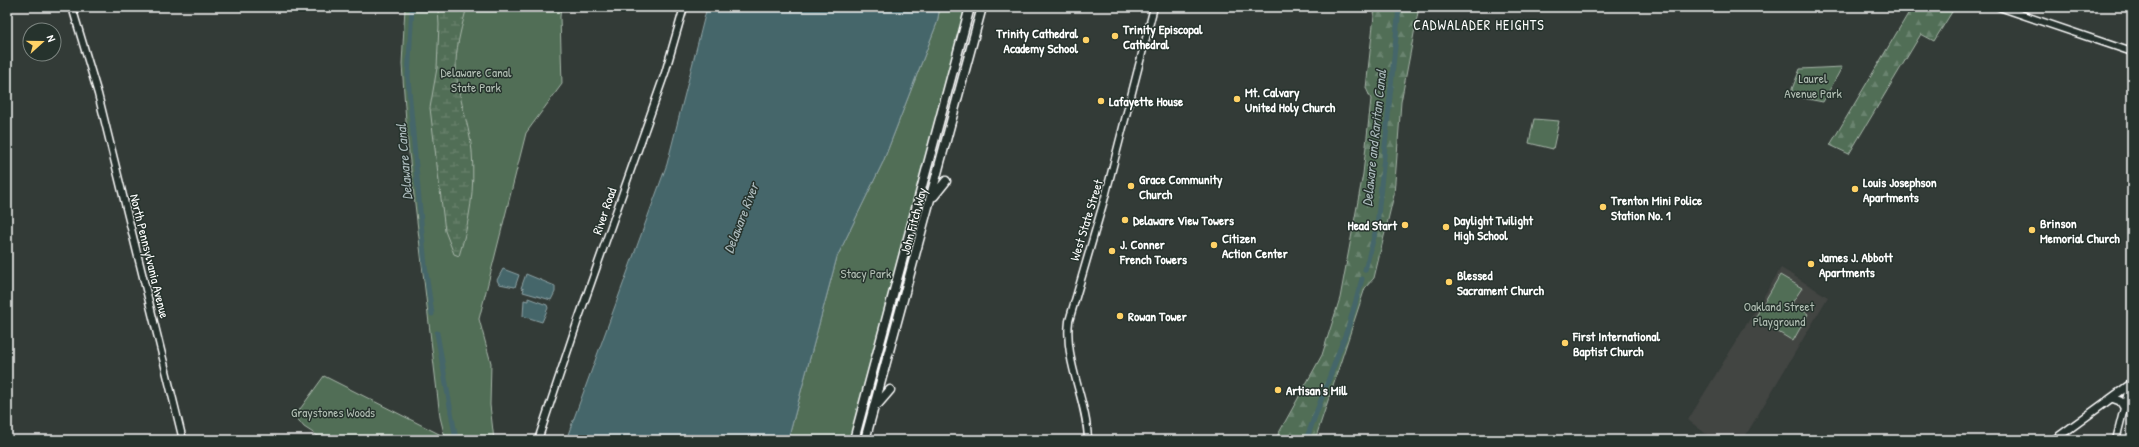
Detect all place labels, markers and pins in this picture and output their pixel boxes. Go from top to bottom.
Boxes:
place label: Trinity Episcopal Cathedral [1122,20,1203,53]
place label: Trinity Cathedral Academy School [995,24,1079,58]
marker: Trinity Episcopal Cathedral [1110,31,1120,41]
marker: Trinity Cathedral Academy School [1081,35,1091,45]
place label: Mt. Calvary United Holy Church [1245,83,1336,117]
place label: Lafayette House [1109,92,1184,111]
marker: Mt. Calvary United Holy Church [1232,94,1242,104]
marker: Lafayette House [1096,96,1106,106]
place label: Grace Community Church [1139,170,1223,203]
place label: Louis Josephson Apartments [1863,173,1937,207]
marker: Grace Community Church [1126,181,1136,191]
marker: Louis Josephson Apartments [1850,184,1860,194]
place label: Trenton Mini Police Station No. 1 [1610,191,1703,224]
marker: Trenton Mini Police Station No. 1 [1598,202,1608,212]
place label: Delaware View Towers [1133,211,1234,229]
place label: Daylight Twilight High School [1454,211,1533,245]
place label: Brinson Memorial Church [2040,214,2120,247]
marker: Delaware View Towers [1120,215,1130,225]
place label: Head Start [1348,216,1398,234]
marker: Head Start [1400,220,1410,230]
marker: Daylight Twilight High School [1441,222,1451,232]
marker: Brinson Memorial Church [2027,225,2037,235]
place label: Citizen Action Center [1222,229,1289,262]
place label: J. Conner French Towers [1119,235,1187,268]
marker: Citizen Action Center [1209,240,1219,250]
marker: J. Conner French Towers [1107,246,1117,256]
place label: James J. Abbott Apartments [1819,248,1893,282]
marker: James J. Abbott Apartments [1806,259,1816,269]
place label: Blessed Sacrament Church [1457,266,1544,299]
marker: Blessed Sacrament Church [1444,277,1454,287]
place label: Rowan Tower [1128,307,1188,325]
marker: Rowan Tower [1115,311,1125,321]
place label: First International Baptist Church [1572,327,1660,361]
marker: First International Baptist Church [1560,338,1570,348]
place label: Artisan's Mill [1286,381,1347,399]
marker: Artisan's Mill [1273,385,1283,395]

